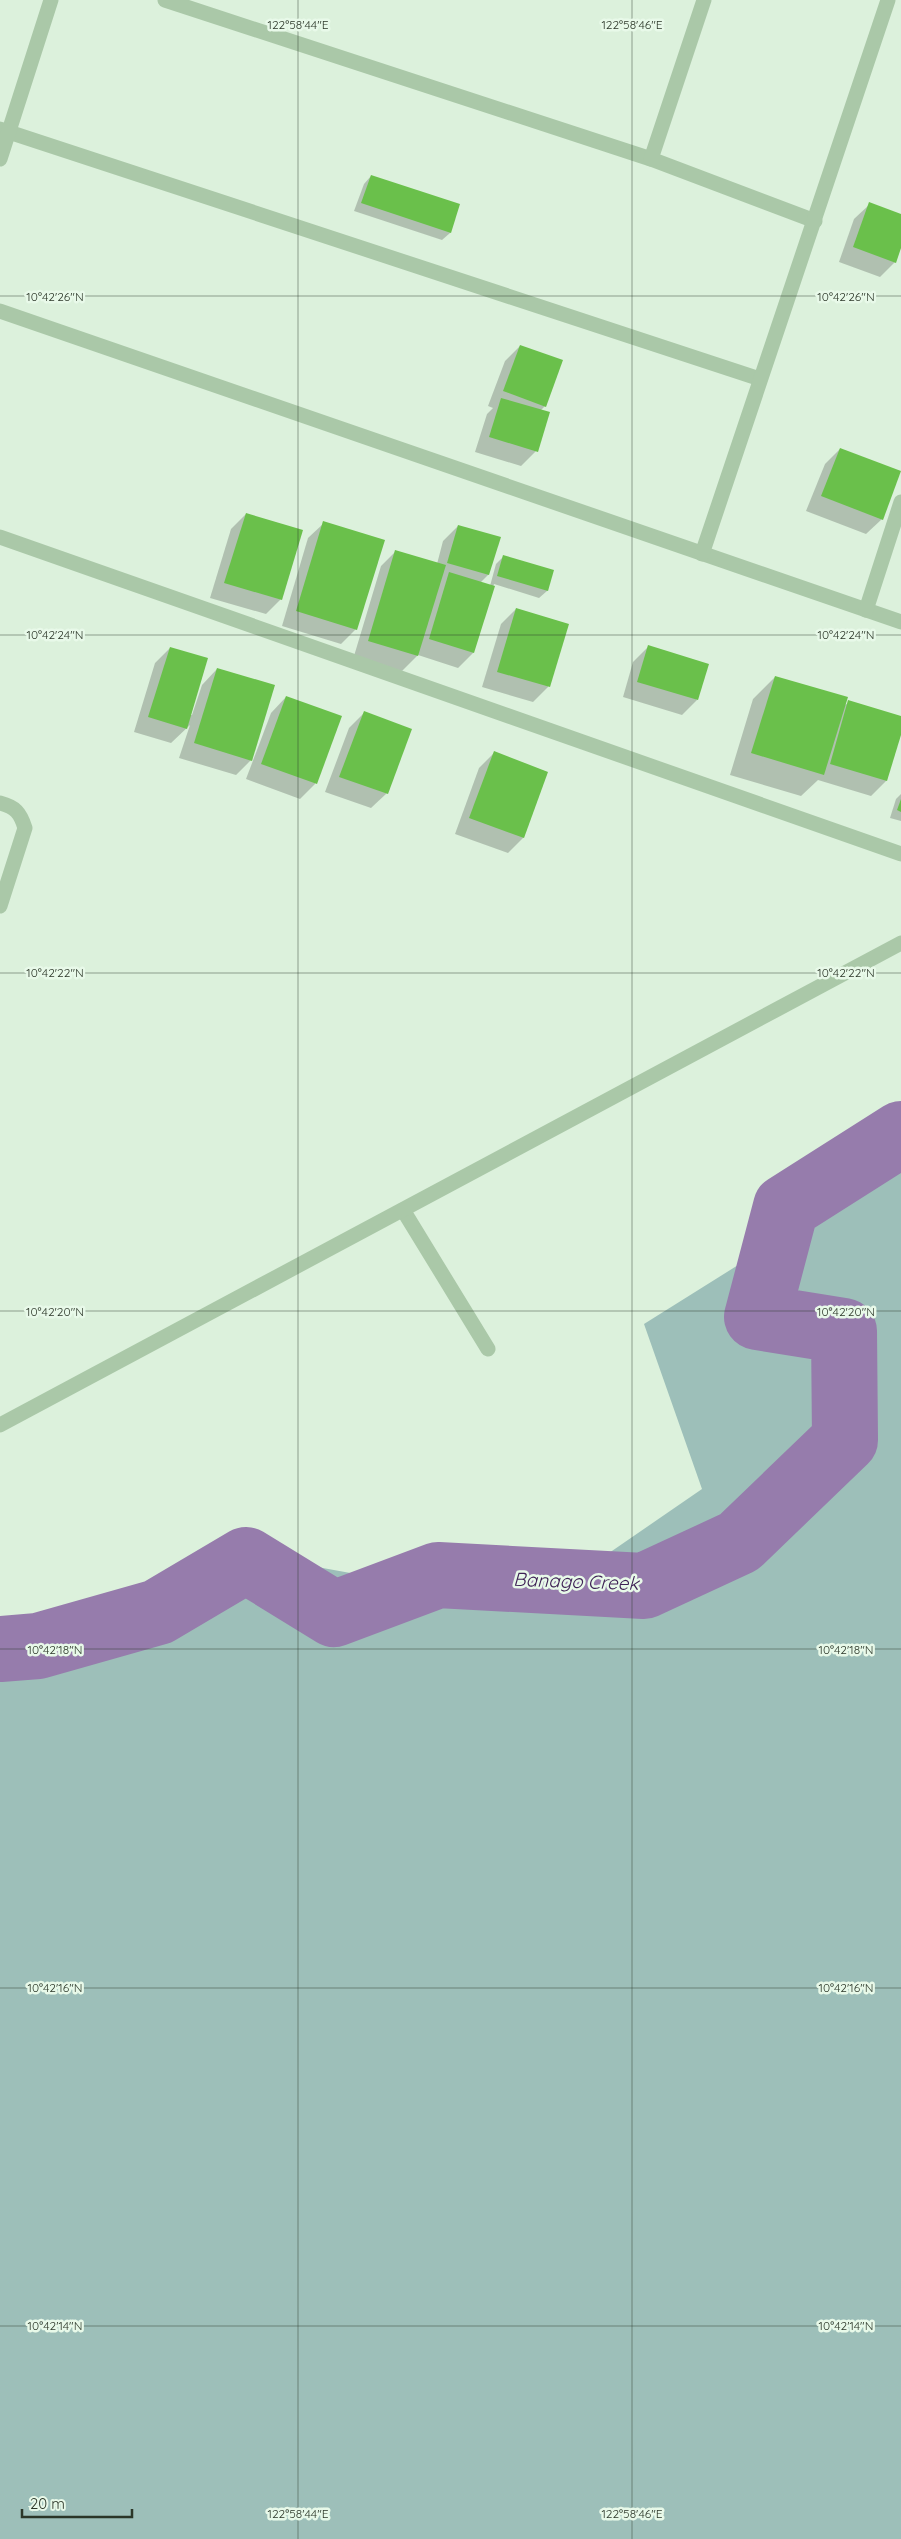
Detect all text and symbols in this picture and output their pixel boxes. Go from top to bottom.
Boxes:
text: 122°58'44"E [267,17,329,32]
text: 122°58'46"E [601,17,663,32]
text: 10°42'26"N [26,289,84,304]
text: 10°42'26"N [817,289,875,304]
text: 10°42'24"N [27,627,83,642]
text: 10°42'24"N [818,627,874,642]
text: 10°42'22"N [26,965,84,980]
text: 10°42'22"N [817,965,875,980]
text: 10°42'20"N [26,1304,84,1319]
text: 10°42'20"N [817,1304,875,1319]
water label: Banago Creek [513,1567,641,1595]
text: 10°42'18"N [27,1642,83,1657]
text: 10°42'18"N [818,1642,874,1657]
text: 10°42'16"N [27,1980,83,1995]
text: 10°42'16"N [818,1980,874,1995]
text: 10°42'14"N [28,2318,82,2333]
text: 10°42'14"N [819,2318,873,2333]
scale bar [22,2486,132,2518]
text: 20 m [30,2494,65,2513]
text: 122°58'44"E [267,2506,329,2521]
text: 122°58'46"E [601,2506,663,2521]

